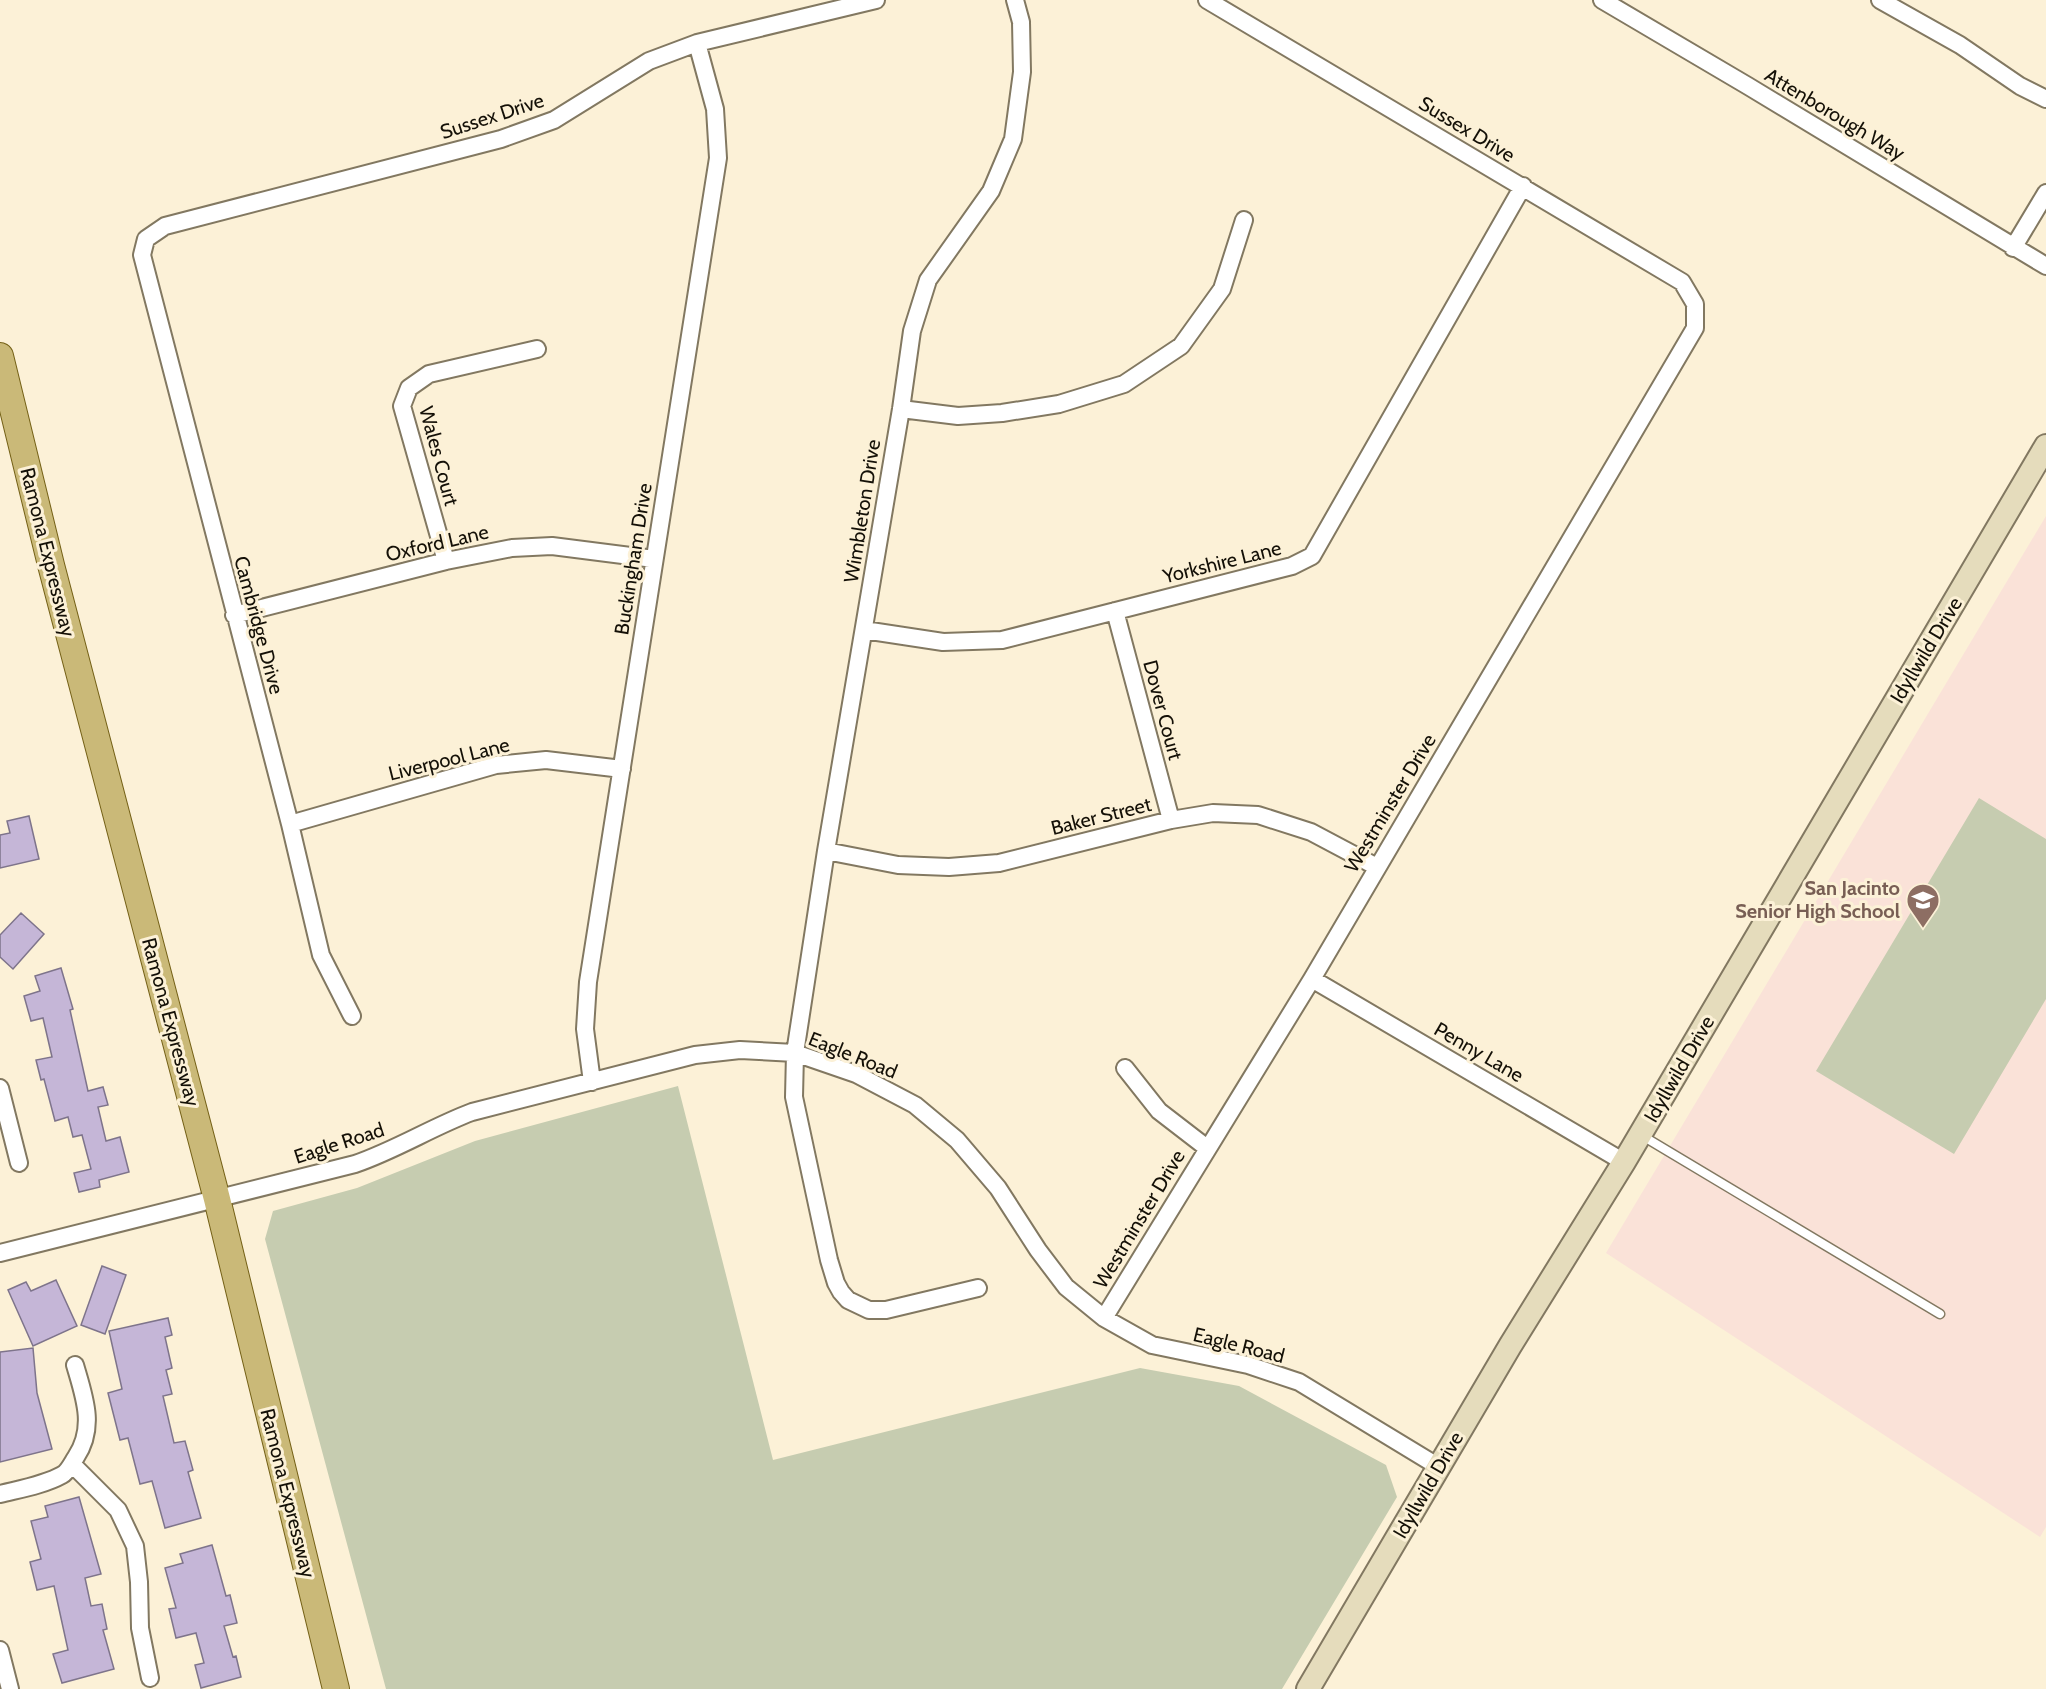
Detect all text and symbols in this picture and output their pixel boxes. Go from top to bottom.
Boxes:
street label: Attenborough Way [1761,63,1909,165]
street label: Sussex Drive [437,88,547,144]
street label: Sussex Drive [1415,91,1519,167]
street label: Wales Court [414,404,464,509]
street label: Wimbleton Drive [839,438,885,584]
street label: Ramona Expressway [15,465,81,639]
street label: Buckingham Drive [609,482,657,636]
street label: Oxford Lane [383,520,491,566]
street label: Yorkshire Lane [1159,536,1284,589]
street label: Cambridge Drive [229,553,289,697]
street label: Idyllwild Drive [1885,593,1967,707]
street label: Dover Court [1138,657,1188,763]
street label: Westminster Drive [1339,729,1441,877]
street label: Liverpool Lane [386,732,512,786]
street label: Baker Street [1048,792,1154,840]
place label: San Jacinto Senior High School [1735,876,1900,923]
school or university icon: San Jacinto Senior High School [1905,882,1941,929]
street label: Ramona Expressway [137,935,205,1109]
street label: Idyllwild Drive [1639,1011,1719,1127]
street label: Penny Lane [1430,1017,1528,1087]
street label: Eagle Road [805,1026,901,1084]
street label: Eagle Road [291,1117,387,1169]
street label: Westminster Drive [1088,1145,1190,1293]
street label: Eagle Road [1191,1322,1287,1368]
street label: Ramona Expressway [255,1406,321,1580]
street label: Idyllwild Drive [1388,1427,1468,1543]

